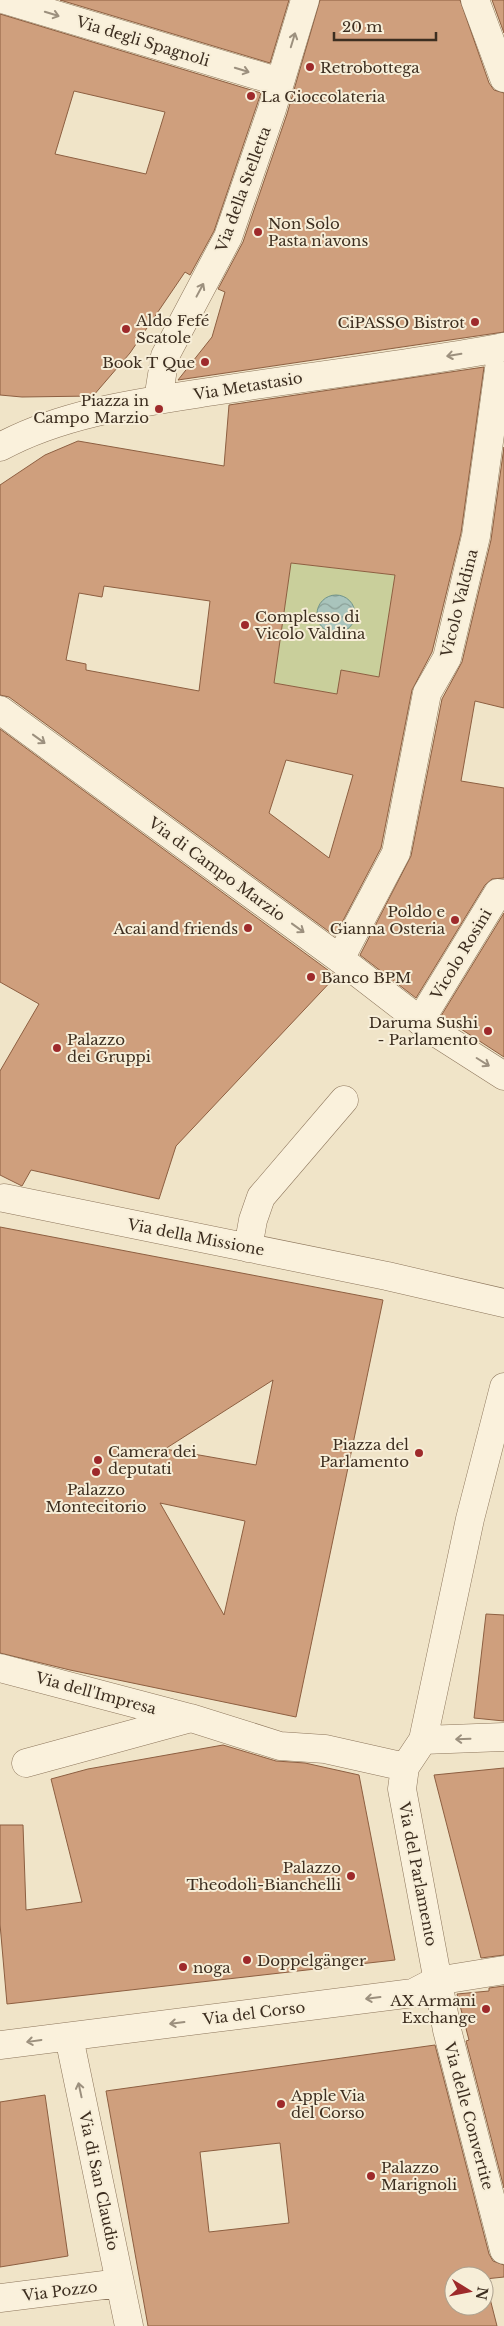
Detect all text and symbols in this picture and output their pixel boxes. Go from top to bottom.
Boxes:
one-way arrow [44,9,60,19]
scale bar [334,10,436,42]
street label: Via degli Spagnoli [73,11,212,70]
text: 20 m [342,17,382,36]
one-way arrow [289,33,298,49]
place label: Retrobottega [320,58,420,77]
marker: Retrobottega [304,61,316,73]
one-way arrow [233,66,249,76]
place label: La Cioccolateria [261,87,386,106]
marker: La Cioccolateria [245,90,257,102]
street label: Via della Stelletta [211,123,275,255]
place label: Non Solo Pasta n'avons [268,214,368,250]
marker: Non Solo Pasta n'avons [252,226,264,238]
one-way arrow [195,283,205,298]
place label: Aldo Fefé Scatole [135,311,209,347]
place label: CiPASSO Bistrot [337,313,465,332]
marker: CiPASSO Bistrot [469,316,481,328]
marker: Aldo Fefé Scatole [120,323,132,335]
one-way arrow [446,350,462,360]
place label: Book T Que [102,353,195,372]
marker: Book T Que [199,356,211,368]
street label: Via Metastasio [191,368,304,404]
place label: Piazza in Campo Marzio [33,391,149,427]
marker: Piazza in Campo Marzio [153,403,165,415]
street label: Vicolo Valdina [436,546,482,660]
place label: Complesso di Vicolo Valdina [254,607,366,643]
marker: Complesso di Vicolo Valdina [239,619,251,631]
one-way arrow [32,734,46,744]
street label: Via di Campo Marzio [144,812,289,925]
place label: Poldo e Gianna Osteria [330,902,446,938]
street label: Vicolo Rosini [426,905,496,1004]
marker: Poldo e Gianna Osteria [449,914,461,926]
place label: Acai and friends [112,919,238,938]
marker: Acai and friends [242,922,254,934]
one-way arrow [290,923,304,933]
place label: Banco BPM [321,968,411,987]
marker: Banco BPM [305,971,317,983]
place label: Daruma Sushi - Parlamento [369,1013,478,1049]
marker: Daruma Sushi - Parlamento [482,1025,494,1037]
place label: Palazzo dei Gruppi [67,1030,151,1066]
marker: Palazzo dei Gruppi [51,1042,63,1054]
one-way arrow [475,1057,489,1067]
street label: Via della Missione [125,1214,266,1260]
place label: Piazza del Parlamento [320,1435,409,1471]
place label: Camera dei deputati [108,1442,196,1478]
marker: Piazza del Parlamento [413,1447,425,1459]
marker: Camera dei deputati [92,1454,104,1466]
marker: Palazzo Montecitorio [90,1466,102,1478]
place label: Palazzo Montecitorio [45,1480,147,1516]
street label: Via dell'Impresa [33,1668,159,1718]
one-way arrow [456,1734,472,1743]
street label: Via del Parlamento [395,1799,441,1948]
place label: Palazzo Theodoli-Bianchelli [186,1858,341,1894]
marker: Palazzo Theodoli-Bianchelli [345,1870,357,1882]
place label: Doppelgänger [257,1951,367,1970]
marker: Doppelgänger [241,1954,253,1966]
place label: noga [193,1958,231,1977]
marker: noga [177,1961,189,1973]
place label: AX Armani Exchange [389,1991,476,2027]
one-way arrow [366,1993,382,2003]
street label: Via del Corso [201,1997,306,2029]
marker: AX Armani Exchange [480,2003,492,2015]
one-way arrow [170,2018,186,2028]
one-way arrow [27,2037,43,2047]
street label: Via delle Convertite [440,2039,498,2192]
one-way arrow [75,2082,84,2098]
place label: Apple Via del Corso [290,2086,366,2122]
marker: Apple Via del Corso [275,2098,287,2110]
street label: Via di San Claudio [75,2109,123,2252]
place label: Palazzo Marignoli [381,2158,457,2194]
marker: Palazzo Marignoli [365,2170,377,2182]
north arrow [444,2266,494,2316]
street label: Via Pozzo [20,2277,99,2305]
text: N [472,2285,492,2301]

